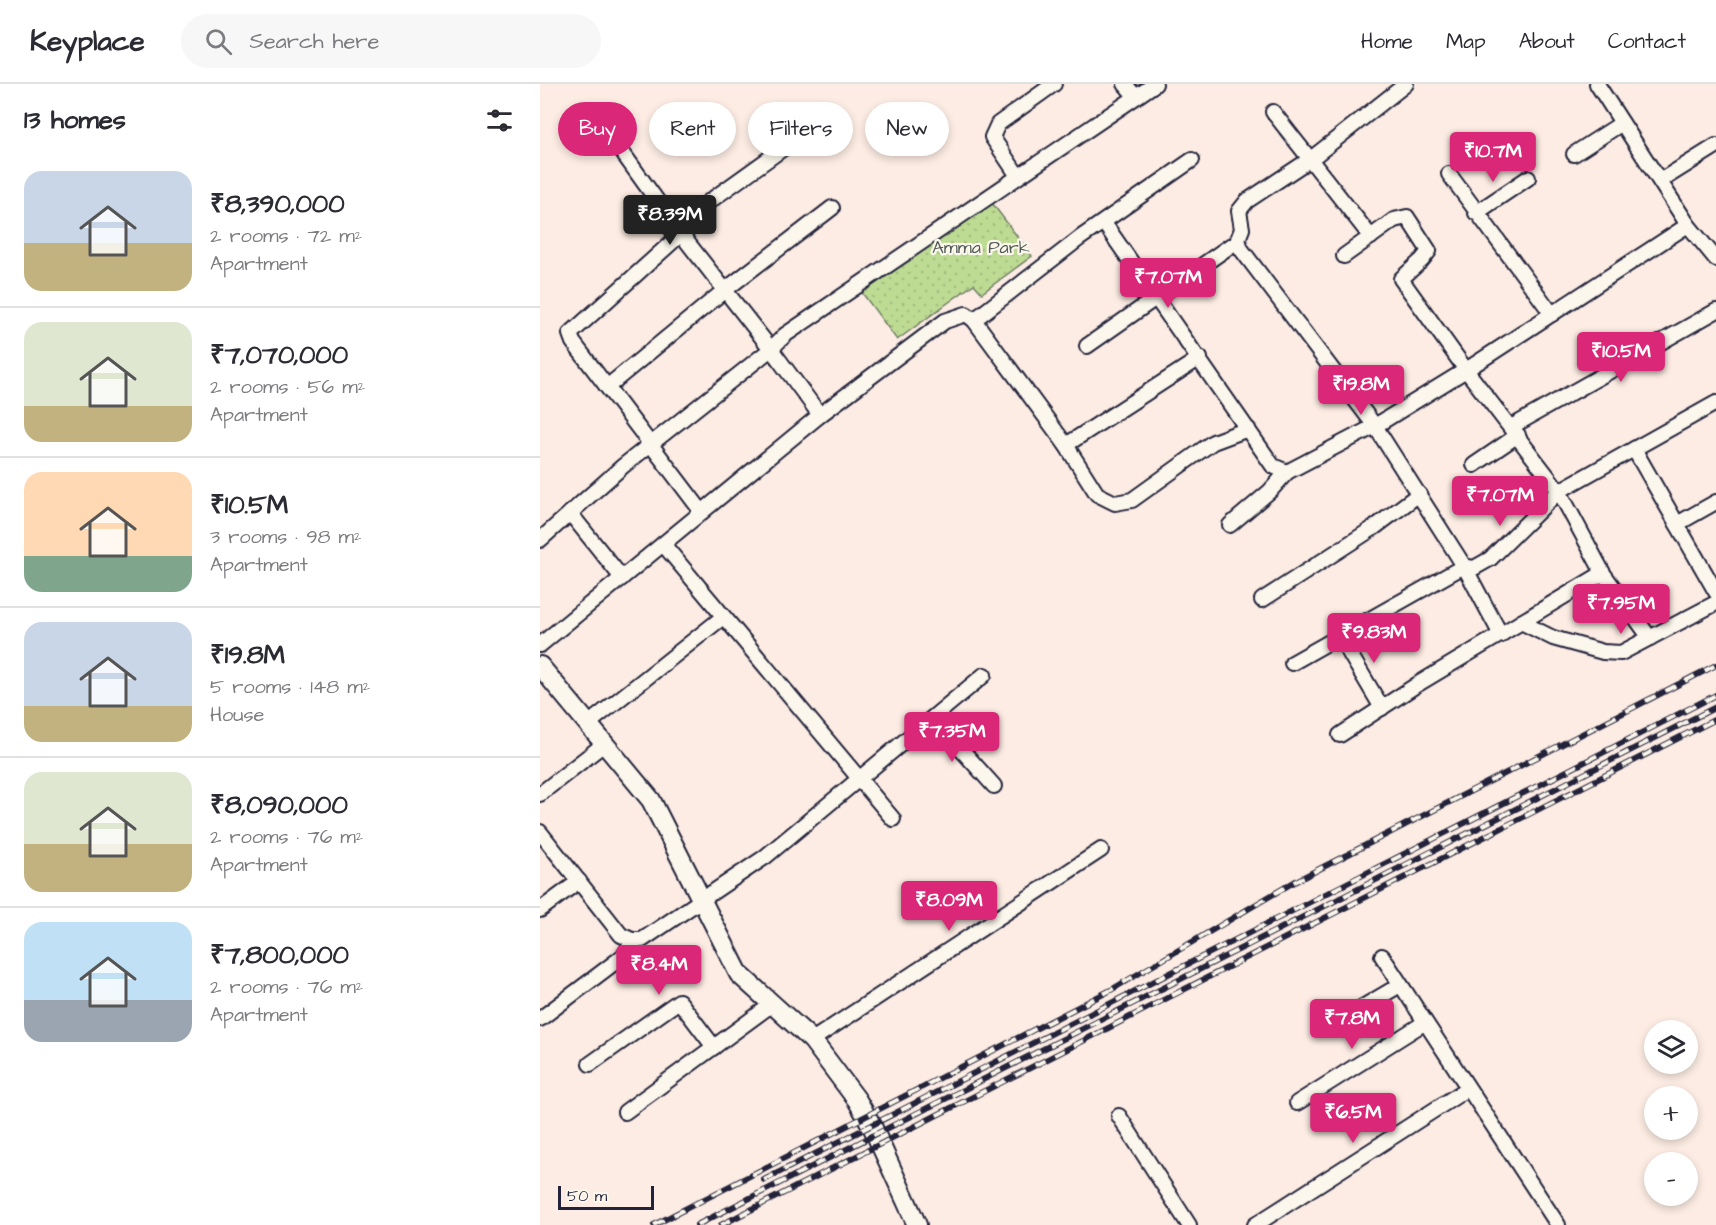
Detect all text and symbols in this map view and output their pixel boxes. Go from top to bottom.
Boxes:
search box [181,14,601,68]
text: Keyplace [30,22,145,61]
icon: search [202,25,235,58]
text: Search here [250,26,379,57]
text: Home [1361,27,1413,56]
text: Map [1446,27,1486,56]
text: About [1519,27,1575,56]
text: Contact [1608,27,1686,56]
text: 13 homes [24,102,126,138]
chip: Buy [558,102,637,156]
chip: Rent [649,102,736,156]
chip: Filters [748,102,853,156]
chip: New [865,102,949,156]
icon: filters [483,104,516,137]
pin: ₹10.7M [1444,132,1542,183]
text: ₹10.7M [1464,137,1522,165]
text: ₹8,390,000 [210,186,345,222]
icon: home [72,195,144,267]
pin: ₹8.39M [621,195,719,246]
text: ₹8.39M [637,200,703,228]
text: 2 rooms · 72 m² [210,222,362,250]
park label: Amma Park [932,235,1030,260]
text: Apartment [210,250,308,278]
pin: ₹7.07M [1119,258,1217,309]
text: ₹7.07M [1134,263,1202,291]
pin: ₹10.5M [1572,332,1670,383]
text: ₹7,070,000 [210,337,348,373]
text: ₹10.5M [1591,337,1651,365]
icon: home [72,346,144,418]
pin: ₹19.8M [1312,365,1410,416]
text: ₹19.8M [1332,370,1390,398]
text: 2 rooms · 56 m² [210,373,365,401]
text: Apartment [210,401,308,429]
pin: ₹7.07M [1451,476,1549,527]
text: ₹7.07M [1466,481,1534,509]
text: ₹10.5M [210,487,288,523]
icon: home [72,496,144,568]
text: 3 rooms · 98 m² [210,523,362,551]
text: Apartment [210,551,308,579]
pin: ₹7.95M [1572,584,1670,635]
text: ₹7.95M [1587,589,1655,617]
pin: ₹9.83M [1325,613,1423,664]
text: ₹9.83M [1341,618,1407,646]
text: ₹19.8M [210,637,285,673]
icon: home [72,646,144,718]
text: 5 rooms · 148 m² [210,673,370,701]
text: House [210,701,264,729]
pin: ₹7.35M [903,712,1001,763]
text: ₹7.35M [918,717,986,745]
text: ₹8,090,000 [210,787,348,823]
icon: home [72,796,144,868]
text: 2 rooms · 76 m² [210,823,363,851]
text: Apartment [210,851,308,879]
pin: ₹8.09M [900,881,998,932]
text: ₹8.09M [915,886,983,914]
text: ₹7,800,000 [210,937,349,973]
pin: ₹8.4M [617,945,701,996]
icon: home [72,946,144,1018]
text: ₹8.4M [630,950,688,978]
text: 2 rooms · 76 m² [210,973,363,1001]
pin: ₹7.8M [1310,999,1394,1050]
text: Apartment [210,1001,308,1029]
text: ₹7.8M [1324,1004,1380,1032]
map controls [1644,1020,1698,1206]
button: layers [1644,1020,1698,1074]
button: + [1644,1086,1698,1140]
pin: ₹6.5M [1311,1093,1395,1144]
text: ₹6.5M [1324,1098,1382,1126]
button: − [1644,1152,1698,1206]
scale bar [558,1183,654,1210]
text: 50 m [567,1185,607,1207]

